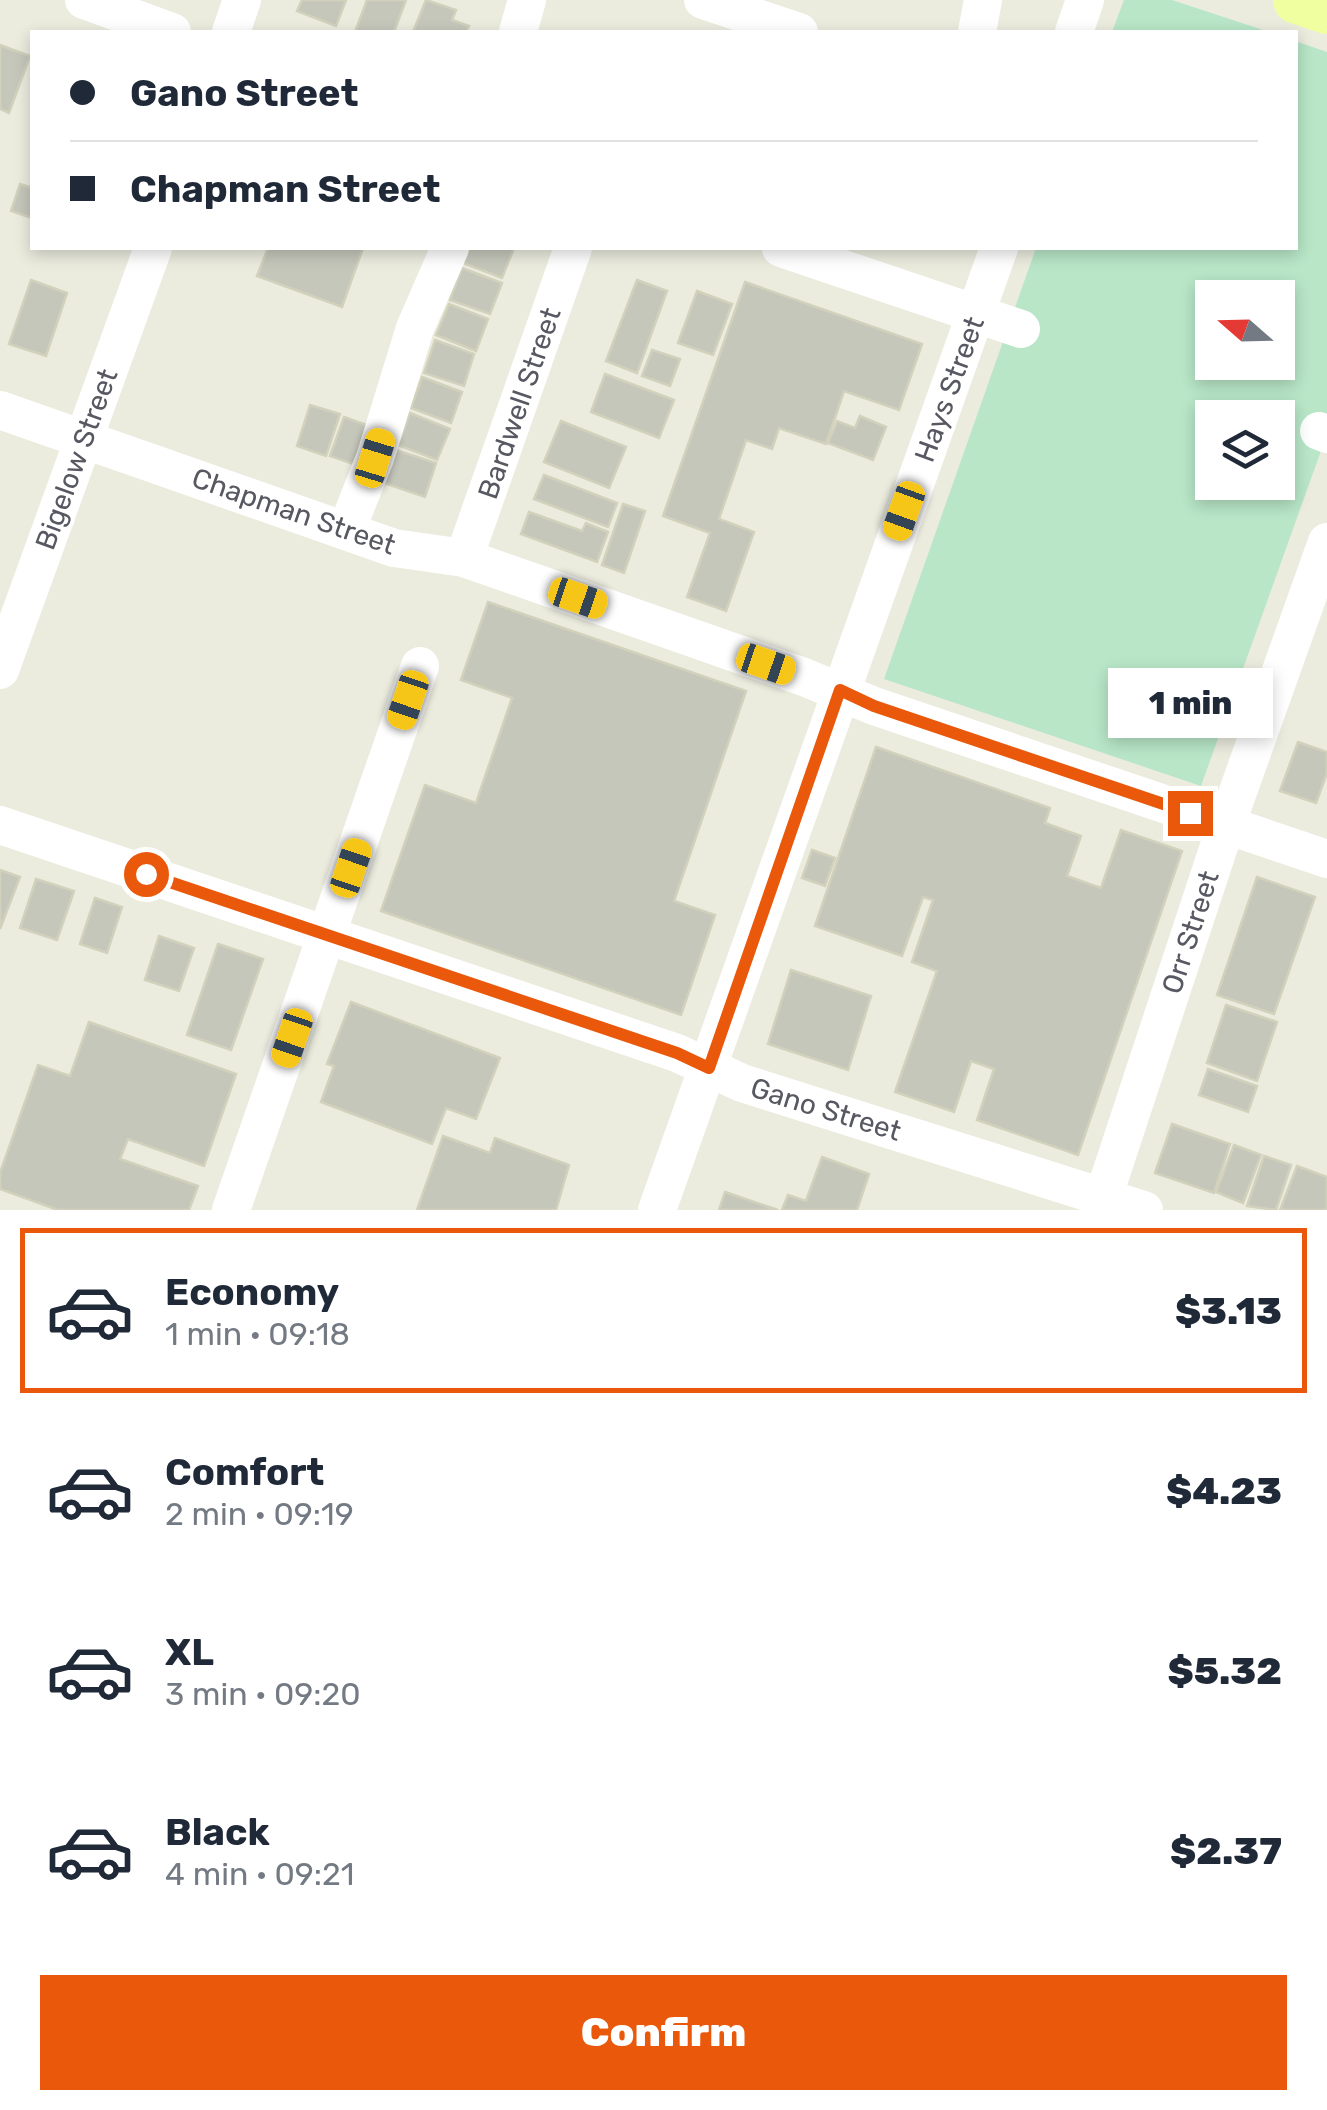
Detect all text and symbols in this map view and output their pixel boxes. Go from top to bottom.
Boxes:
text: Gano Street [130,70,358,116]
text: Chapman Street [130,166,440,212]
north arrow [1195,280,1295,380]
map controls [1195,280,1295,500]
street label: Bardwell Street [471,303,568,503]
street label: Hays Street [908,312,991,466]
street label: Bigelow Street [28,364,124,554]
button: layers [1195,400,1295,500]
car [352,425,398,491]
street label: Chapman Street [188,461,400,562]
car [880,478,928,544]
car [545,574,611,622]
car [733,640,799,688]
car [384,667,432,733]
callout: 1 min [1108,668,1272,738]
text: 1 min [1149,684,1232,722]
route end [1168,791,1213,836]
car [327,835,375,901]
route start [124,852,169,897]
street label: Orr Street [1155,866,1226,998]
car [268,1005,316,1071]
street label: Gano Street [747,1071,905,1148]
icon: car [45,1266,135,1356]
text: Economy [165,1269,339,1315]
text: $3.13 [1175,1288,1282,1334]
text: 1 min · 09:18 [165,1315,350,1353]
icon: car [45,1446,135,1536]
text: Comfort [165,1449,324,1495]
text: $4.23 [1166,1468,1282,1514]
text: 2 min · 09:19 [165,1495,354,1533]
icon: car [45,1626,135,1716]
text: XL [165,1629,214,1675]
text: $5.32 [1167,1648,1282,1694]
text: 3 min · 09:20 [165,1675,361,1713]
icon: car [45,1806,135,1896]
text: Black [165,1809,270,1855]
text: $2.37 [1170,1828,1282,1874]
text: 4 min · 09:21 [165,1855,355,1893]
button: Confirm [40,1975,1287,2090]

